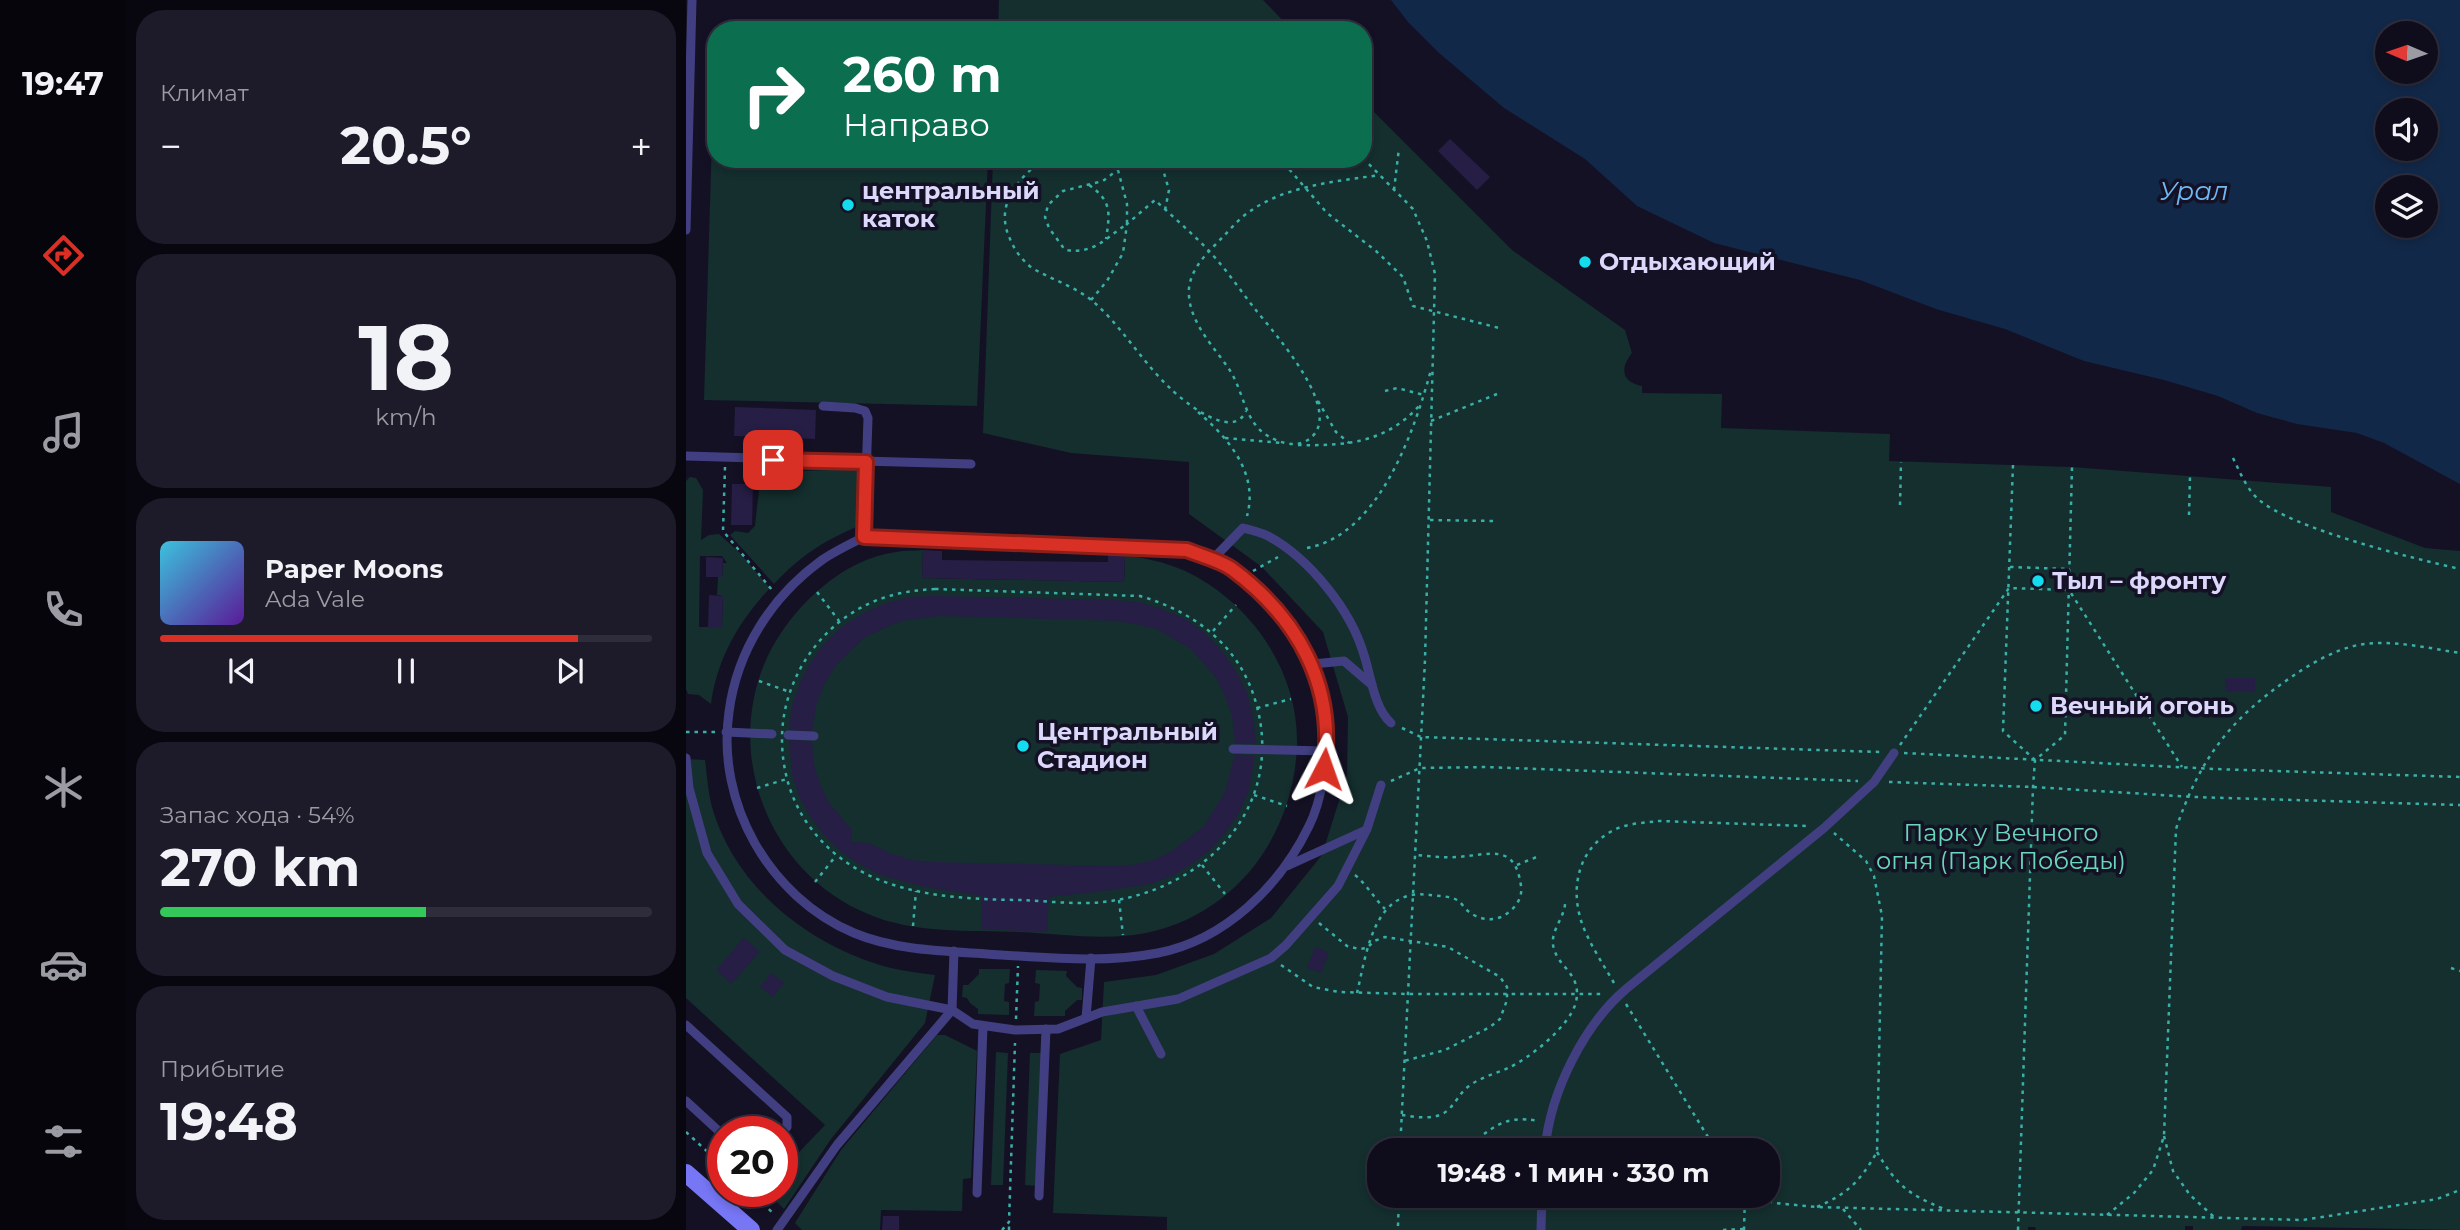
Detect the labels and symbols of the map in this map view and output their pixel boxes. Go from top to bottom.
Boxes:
north arrow [2375,21,2438,84]
water label: Урал [2159,175,2229,207]
place label: центральный каток [862,176,1040,233]
marker: центральный каток [840,197,856,213]
place label: Отдыхающий [1599,247,1776,276]
marker: Отдыхающий [1577,254,1593,270]
pin [743,430,803,490]
place label: Тыл – фронту [2052,566,2226,595]
marker: Тыл – фронту [2030,573,2046,589]
place label: Вечный огонь [2050,691,2234,720]
marker: Вечный огонь [2028,698,2044,714]
place label: Центральный Стадион [1037,717,1218,774]
position arrow [1287,732,1361,806]
marker: Центральный Стадион [1015,738,1031,754]
park label: Парк у Вечного огня (Парк Победы) [1876,818,2126,875]
speed limit sign: 20 [707,1116,798,1207]

